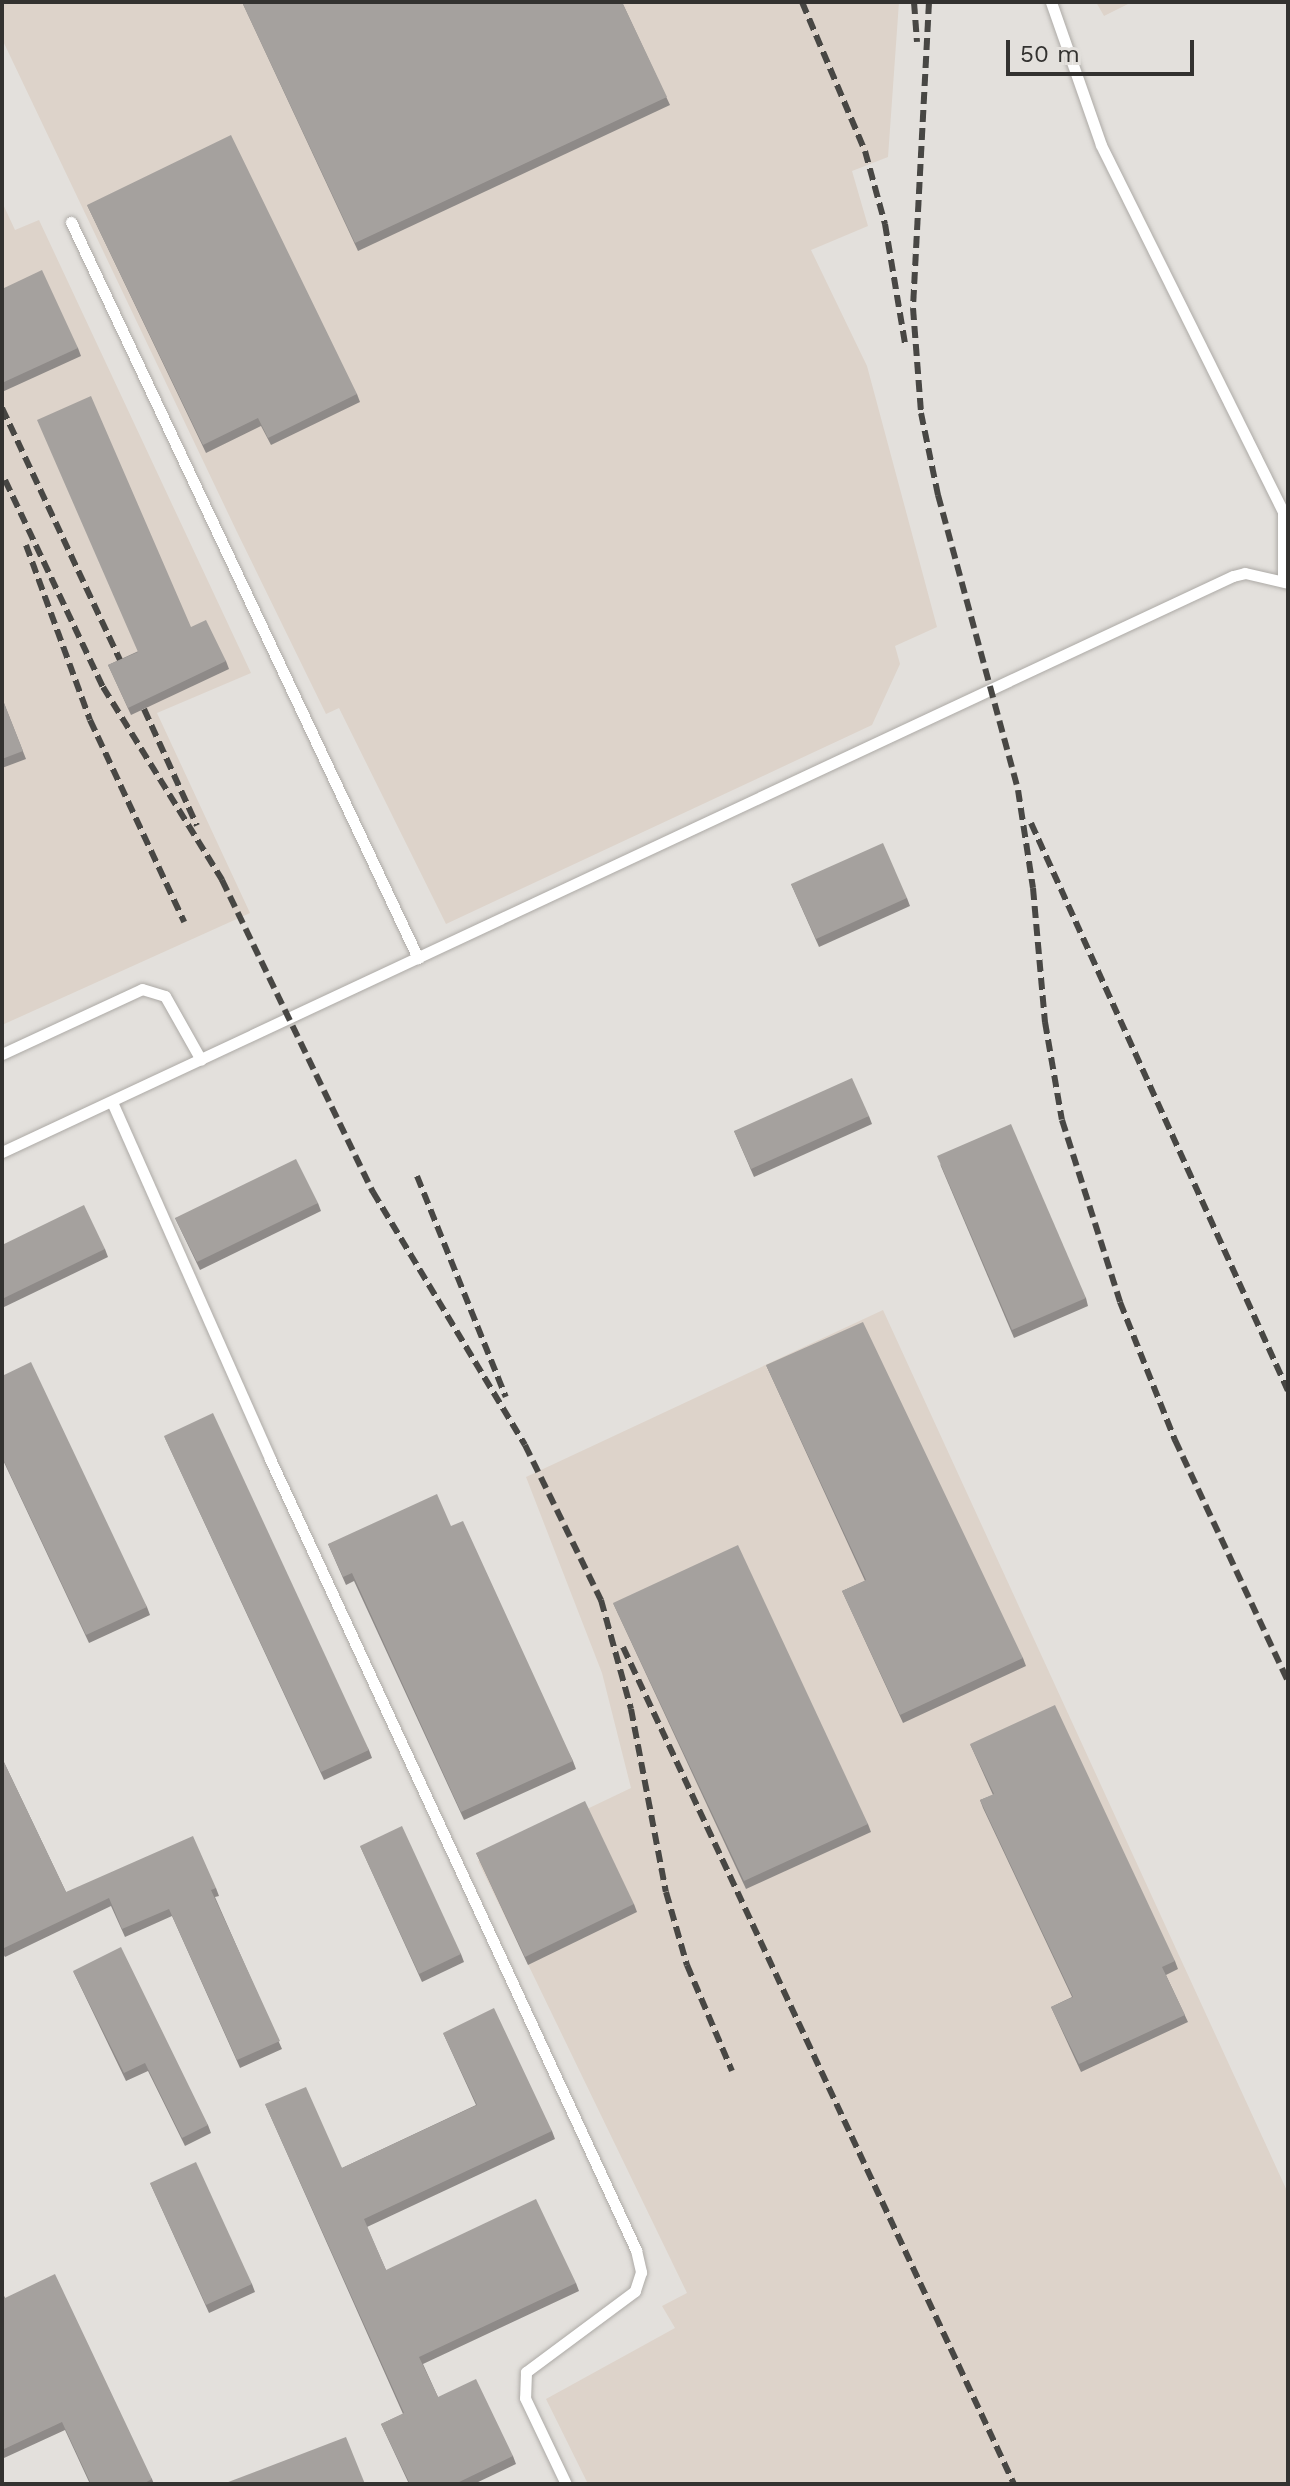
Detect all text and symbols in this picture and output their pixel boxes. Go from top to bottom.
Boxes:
scale bar [1010,24,1198,74]
text: 50 m [1020,40,1080,68]

